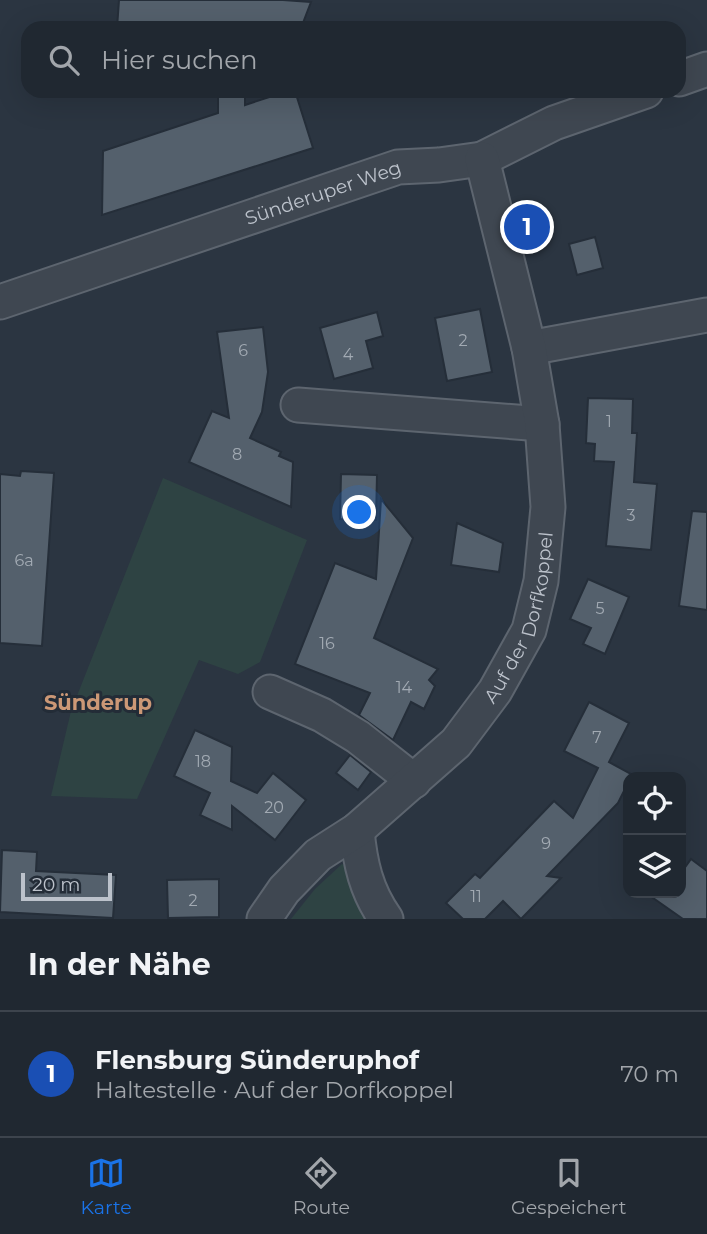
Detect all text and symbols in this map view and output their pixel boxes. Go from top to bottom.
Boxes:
search box [21,21,686,98]
icon: search [45,41,83,79]
text: Hier suchen [101,44,258,76]
street label: Sünderuper Weg [242,156,404,230]
pin: 1 [504,201,550,253]
house number: 2 [458,331,468,350]
house number: 6 [238,341,248,360]
house number: 4 [343,345,354,364]
house number: 1 [606,412,612,431]
house number: 8 [232,445,242,464]
your location [342,495,376,529]
house number: 3 [626,506,636,525]
street label: Auf der Dorfkoppel [479,531,558,708]
house number: 6a [14,551,34,570]
house number: 5 [595,599,605,618]
house number: 16 [319,634,335,653]
house number: 14 [396,678,413,697]
district label: Sünderup [44,690,152,715]
house number: 7 [592,728,602,747]
house number: 18 [195,752,211,771]
map controls [623,772,686,898]
button: locate [623,772,686,835]
house number: 20 [264,798,284,817]
house number: 9 [541,834,551,853]
button: layers [623,835,686,898]
scale bar [21,870,112,902]
text: 20 m [32,873,80,896]
house number: 11 [470,887,482,906]
house number: 2 [188,891,198,910]
text: In der Nähe [28,946,211,983]
text: Flensburg Sünderuphof [95,1044,419,1076]
text: 1 [46,1060,56,1088]
text: 70 m [620,1060,679,1088]
text: Haltestelle · Auf der Dorfkoppel [95,1076,454,1104]
tab: Karte [81,1154,132,1219]
tab: Route [293,1154,350,1219]
tab: Gespeichert [511,1154,626,1219]

